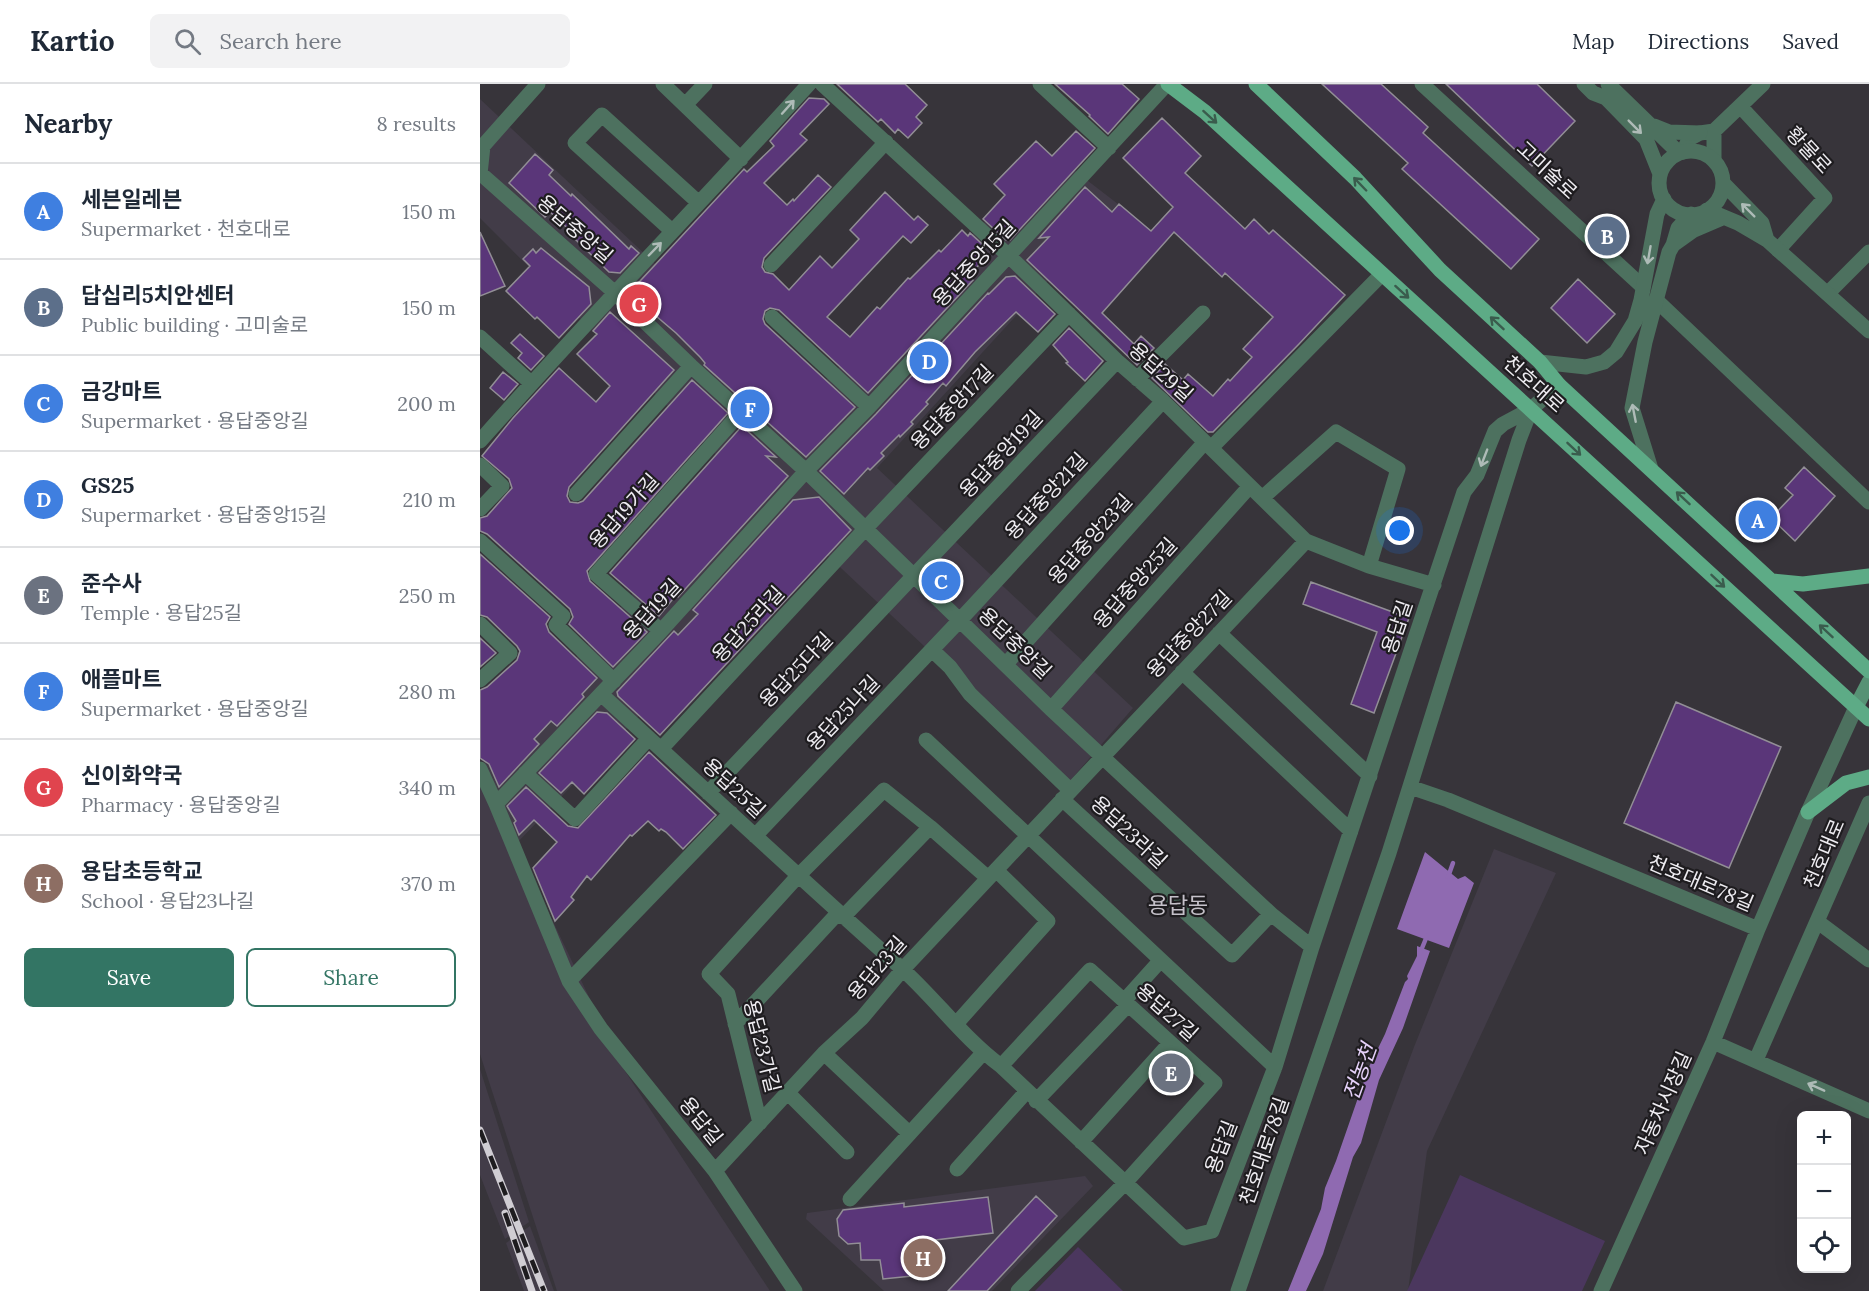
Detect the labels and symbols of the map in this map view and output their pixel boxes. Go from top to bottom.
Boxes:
one-way arrow [781,100,795,115]
one-way arrow [1203,110,1218,124]
one-way arrow [1627,120,1642,135]
street label: 황물로 [1781,121,1837,178]
street label: 고미술로 [1512,135,1583,204]
one-way arrow [1353,177,1367,192]
street label: 용답중앙길 [532,189,618,268]
one-way arrow [1741,202,1755,217]
street label: 용답중앙15길 [927,214,1020,311]
pin: B [1588,214,1626,258]
one-way arrow [648,242,662,257]
one-way arrow [1643,245,1654,264]
pin: G [620,282,658,326]
one-way arrow [1394,285,1409,299]
one-way arrow [1489,315,1504,330]
street label: 용답29길 [1124,336,1198,407]
pin: D [910,338,948,384]
street label: 천호대로 [1499,350,1570,418]
street label: 용답중앙17길 [905,359,998,454]
pin: F [730,386,770,432]
one-way arrow [1628,404,1639,423]
street label: 용답중앙19길 [954,405,1048,503]
one-way arrow [1566,442,1581,456]
street label: 용답중앙21길 [999,447,1092,544]
one-way arrow [1478,448,1489,467]
street label: 용답19가길 [583,468,664,553]
street label: 용답중앙23길 [1042,488,1137,589]
one-way arrow [1676,492,1691,506]
pin: A [1738,498,1778,542]
your location [1385,516,1414,545]
street label: 용답중앙25길 [1087,532,1182,633]
pin: C [922,558,960,604]
street label: 용답19길 [617,573,686,644]
one-way arrow [1710,574,1725,588]
street label: 용답25라길 [706,580,789,667]
street label: 용답중앙27길 [1141,585,1237,683]
street label: 용답길 [1376,597,1417,657]
street label: 용답중앙길 [974,602,1057,684]
one-way arrow [1819,624,1834,638]
street label: 용답25다길 [754,627,838,713]
street label: 용답25나길 [801,670,885,756]
street label: 용답25길 [698,752,771,823]
street label: 용답23라길 [1086,790,1173,873]
street label: 천호대로 [1798,815,1849,893]
street label: 천호대로78길 [1645,849,1758,916]
district label: 용답동 [1148,891,1208,919]
street label: 용답23길 [842,930,911,1005]
street label: 용답27길 [1131,977,1204,1046]
street label: 용답23가길 [739,997,786,1095]
water label: 전농천 [1337,1037,1383,1104]
street label: 자동차시장길 [1629,1047,1696,1158]
pin: E [1152,1050,1190,1096]
one-way arrow [1807,1080,1825,1092]
street label: 용답길 [674,1091,728,1150]
street label: 천호대로78길 [1233,1094,1294,1208]
street label: 용답길 [1199,1117,1242,1177]
pin: H [904,1236,942,1280]

